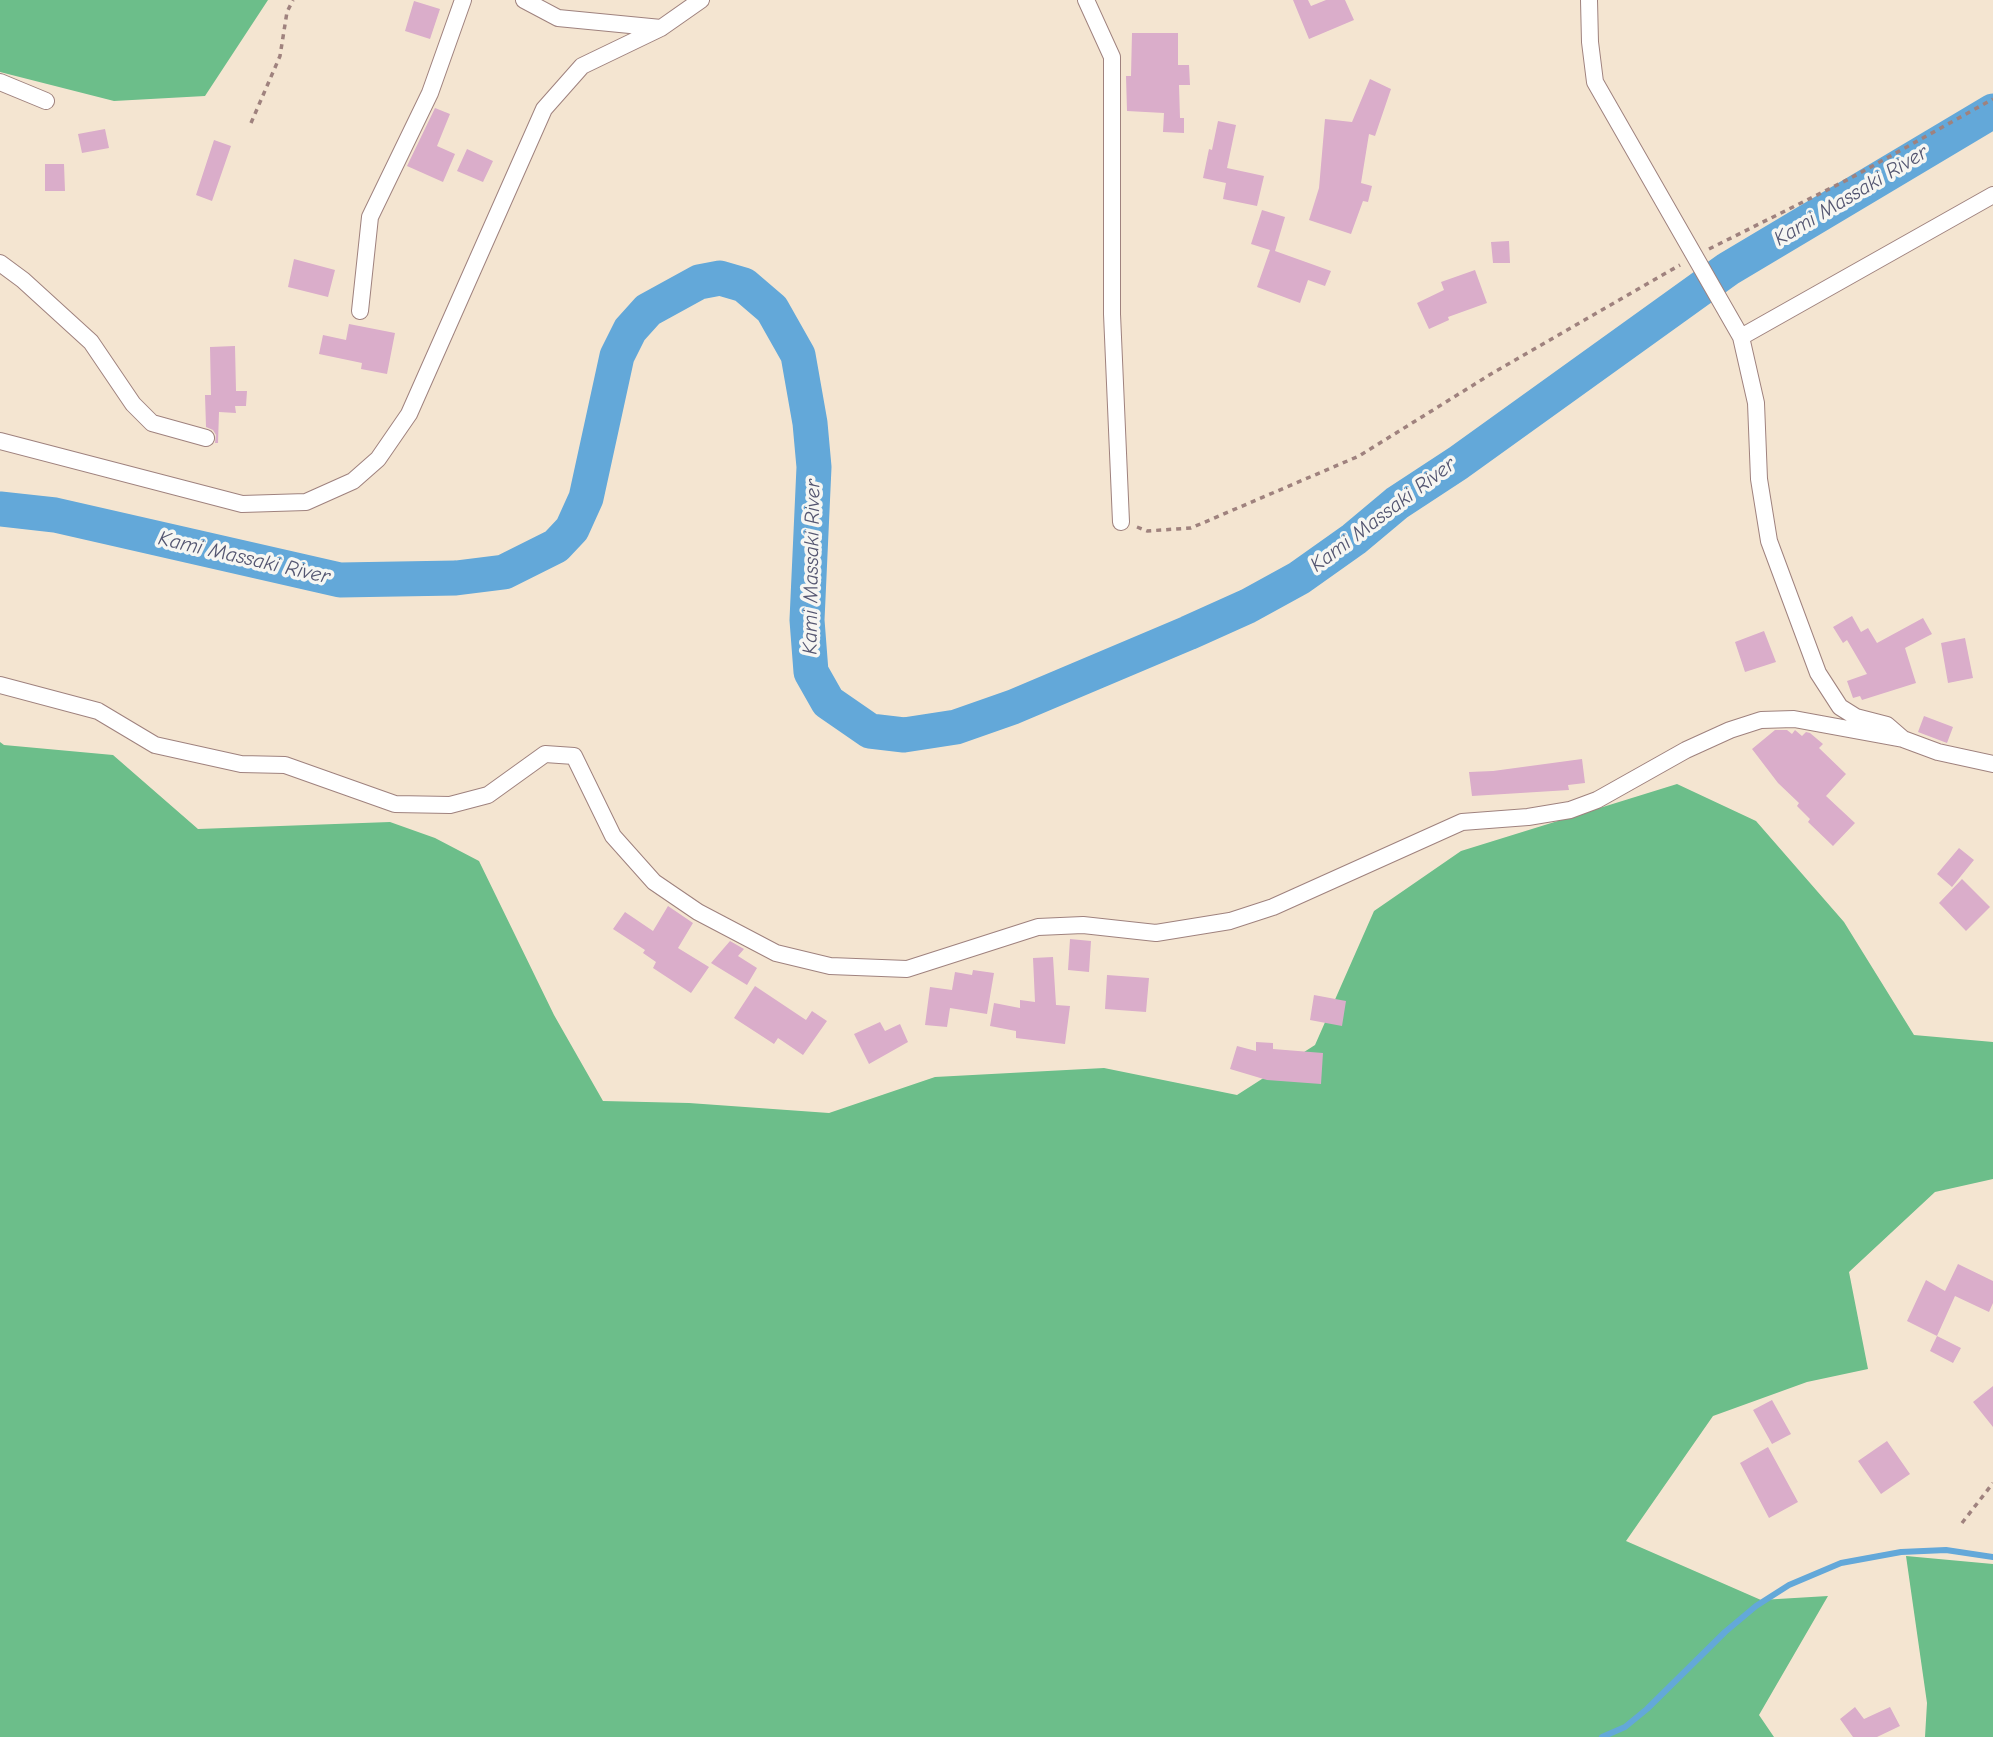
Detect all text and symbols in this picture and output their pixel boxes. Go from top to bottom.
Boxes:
water label: Kami Massaki River [1769,140,1933,252]
water label: Kami Massaki River [1305,452,1461,578]
water label: Kami Massaki River [798,479,826,655]
water label: Kami Massaki River [156,526,332,590]

